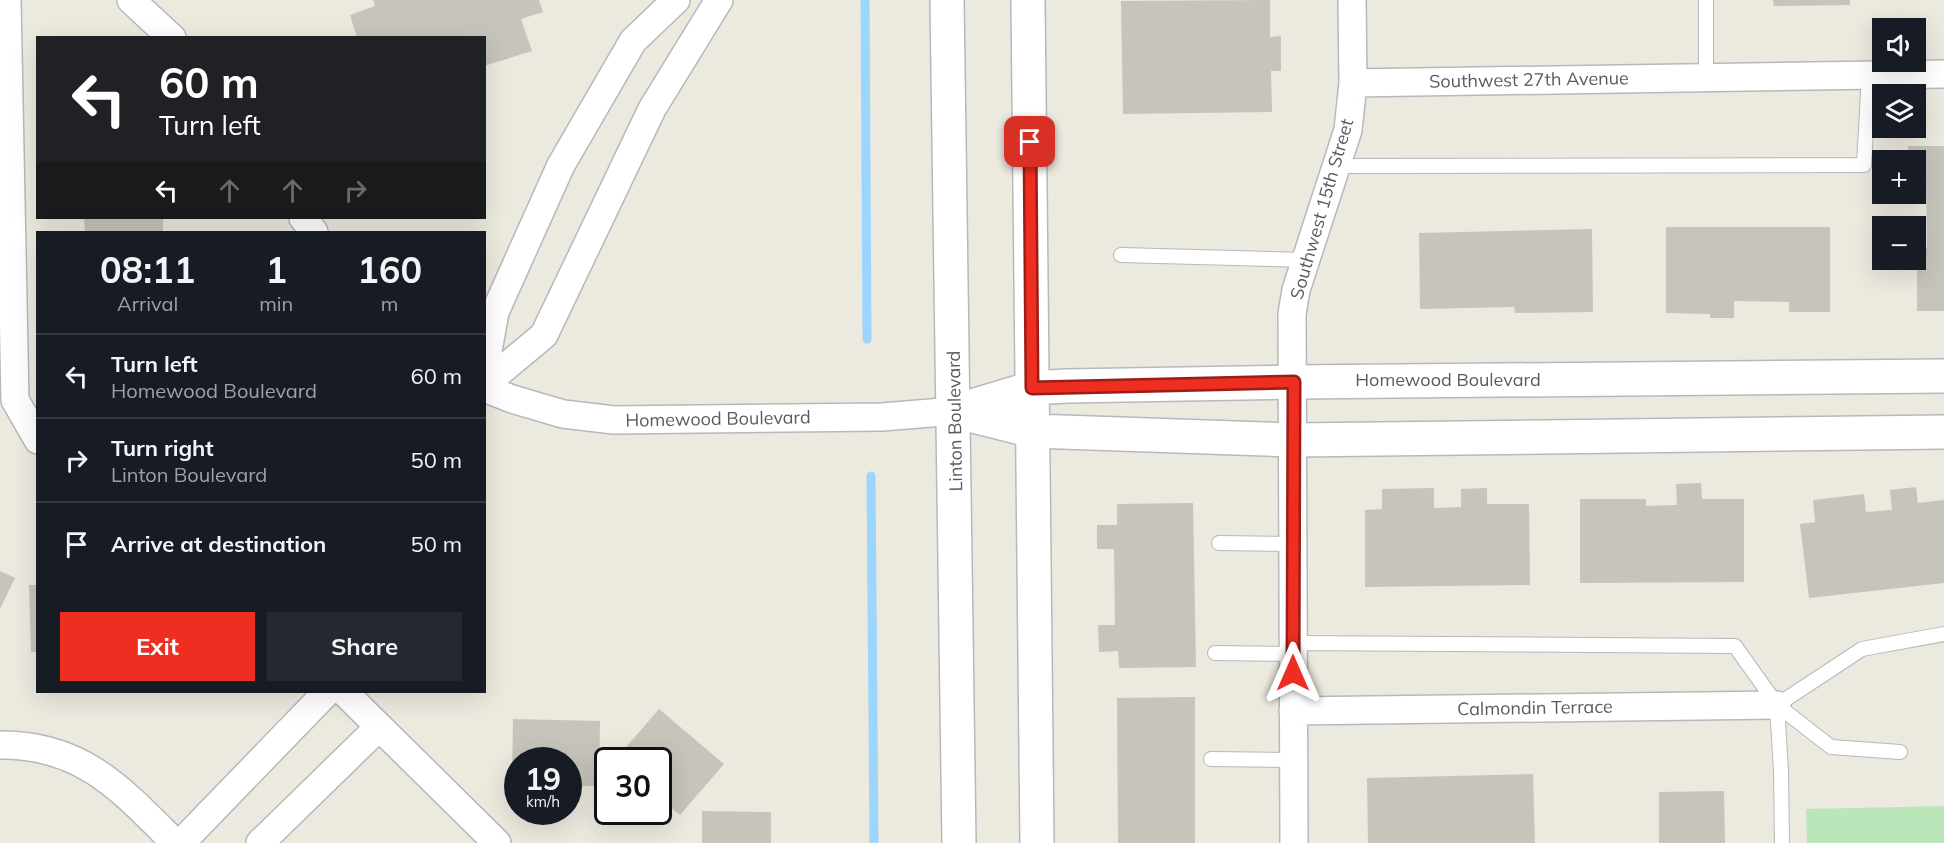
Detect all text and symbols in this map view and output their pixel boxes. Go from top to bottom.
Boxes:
map controls [1872,18,1926,270]
button: sound [1872,18,1926,72]
text: 60 m [159,56,259,109]
icon: left [60,60,138,138]
street label: Southwest 27th Avenue [1429,66,1629,93]
button: layers [1872,84,1926,138]
text: Turn left [159,108,261,142]
pin [1004,116,1055,167]
street label: Southwest 15th Street [1285,116,1358,302]
icon: arrive [1013,125,1046,158]
button: + [1872,150,1926,204]
icon: left [150,174,183,207]
icon: ahead [213,174,246,207]
icon: ahead [276,174,309,207]
icon: right [339,174,372,207]
button: − [1872,216,1926,270]
text: 08:11 [100,247,195,292]
text: 1 [265,247,287,292]
text: 160 [357,247,422,292]
text: Arrival [117,291,178,316]
text: min [259,291,293,316]
text: m [381,291,398,316]
text: Turn left [111,350,198,378]
street label: Linton Boulevard [942,350,967,492]
icon: left [60,360,93,393]
text: 60 m [411,362,462,390]
street label: Homewood Boulevard [1355,368,1541,391]
text: Homewood Boulevard [111,378,317,403]
street label: Homewood Boulevard [625,405,811,432]
text: Turn right [111,434,214,462]
icon: right [60,444,93,477]
text: 50 m [411,446,462,474]
text: Linton Boulevard [111,462,267,487]
icon: arrive [60,528,93,561]
text: Arrive at destination [111,530,326,558]
text: 50 m [411,530,462,558]
button: Exit [60,612,255,681]
button: Share [267,612,462,681]
position arrow [1261,641,1325,705]
street label: Calmondin Terrace [1457,695,1613,720]
speed limit sign: 30 [594,747,672,825]
text: 19 [525,760,561,798]
text: km/h [526,792,560,811]

